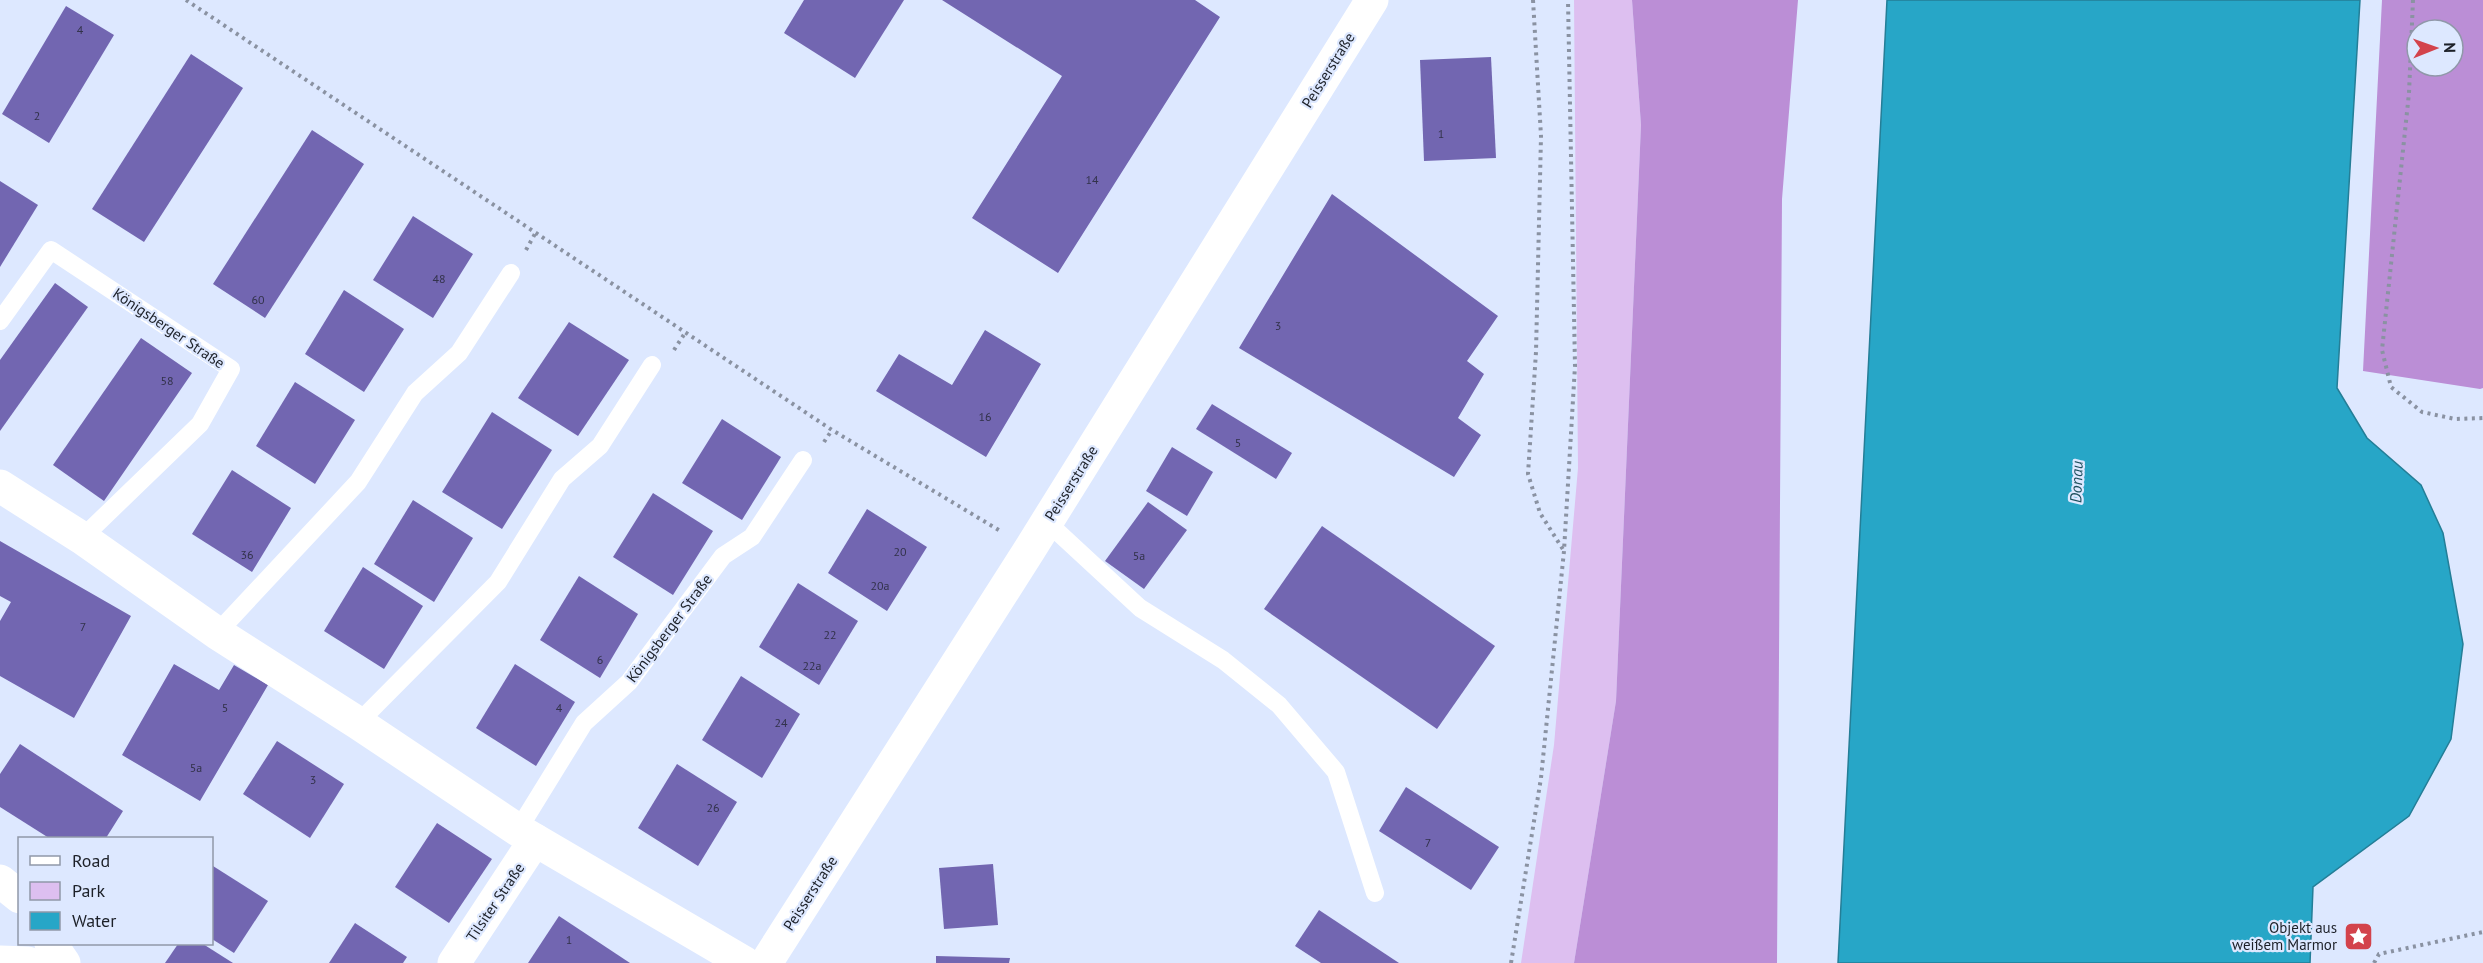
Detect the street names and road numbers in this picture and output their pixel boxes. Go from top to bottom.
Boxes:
street label: Peisserstraße [1297,29,1359,111]
street label: Königsberger Straße [109,284,229,372]
street label: Peisserstraße [1040,442,1102,524]
street label: Königsberger Straße [622,570,716,686]
street label: Peisserstraße [779,852,841,934]
street label: Tilsiter Straße [462,859,528,945]

